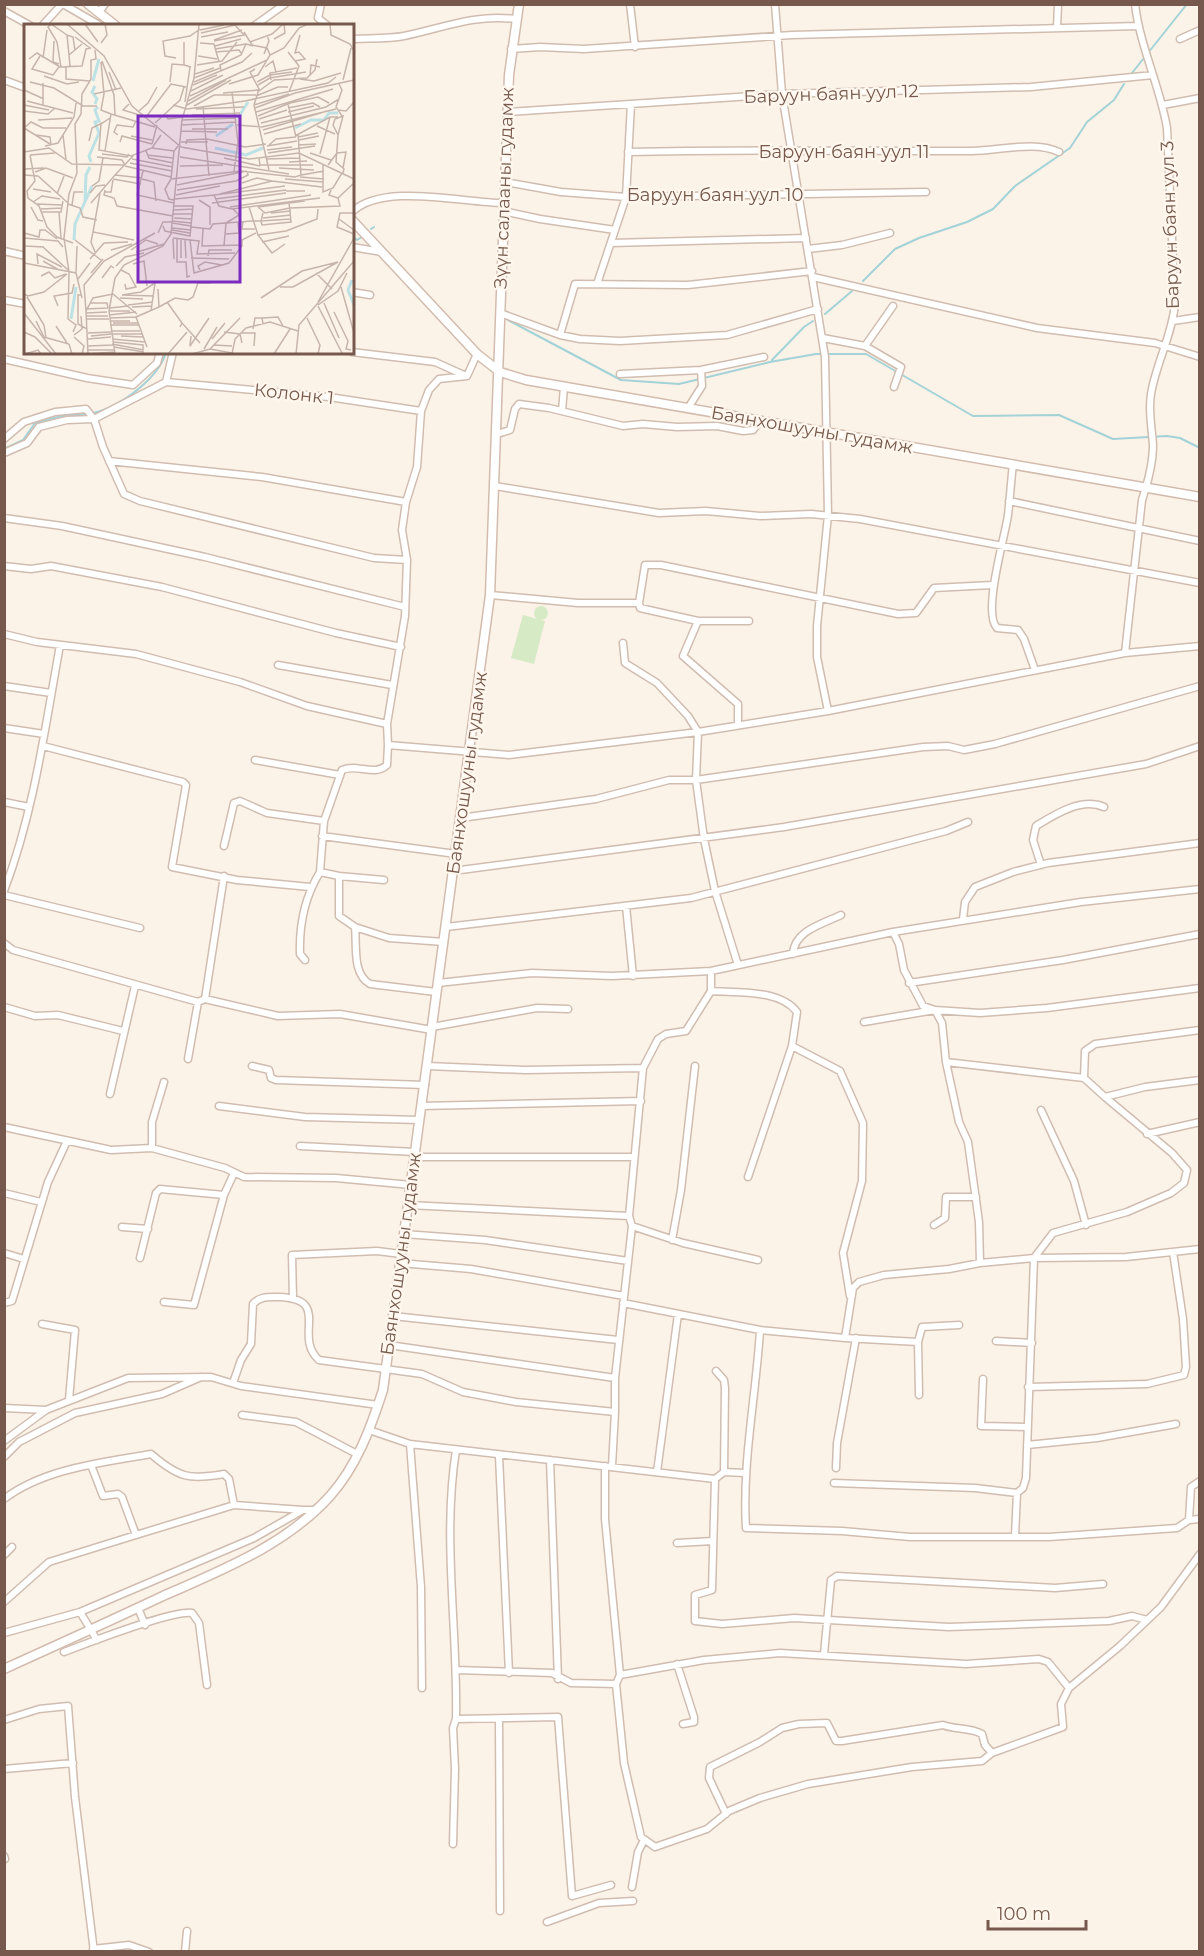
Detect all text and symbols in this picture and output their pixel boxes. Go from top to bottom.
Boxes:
inset map [24,24,354,354]
street label: Баруун баян уул 12 [743,80,919,108]
street label: Зүүн салааны гудамж [489,87,519,289]
street label: Баруун баян уул 3 [1156,140,1184,310]
street label: Баруун баян уул 11 [758,141,930,163]
street label: Баруун баян уул 10 [627,184,803,206]
street label: Колонк 1 [253,379,335,409]
street label: Баянхошууны гудамж [709,401,915,459]
street label: Баянхошууны гудамж [442,670,492,876]
street label: Баянхошууны гудамж [376,1151,426,1357]
scale bar [988,1893,1086,1931]
text: 100 m [997,1903,1051,1925]

